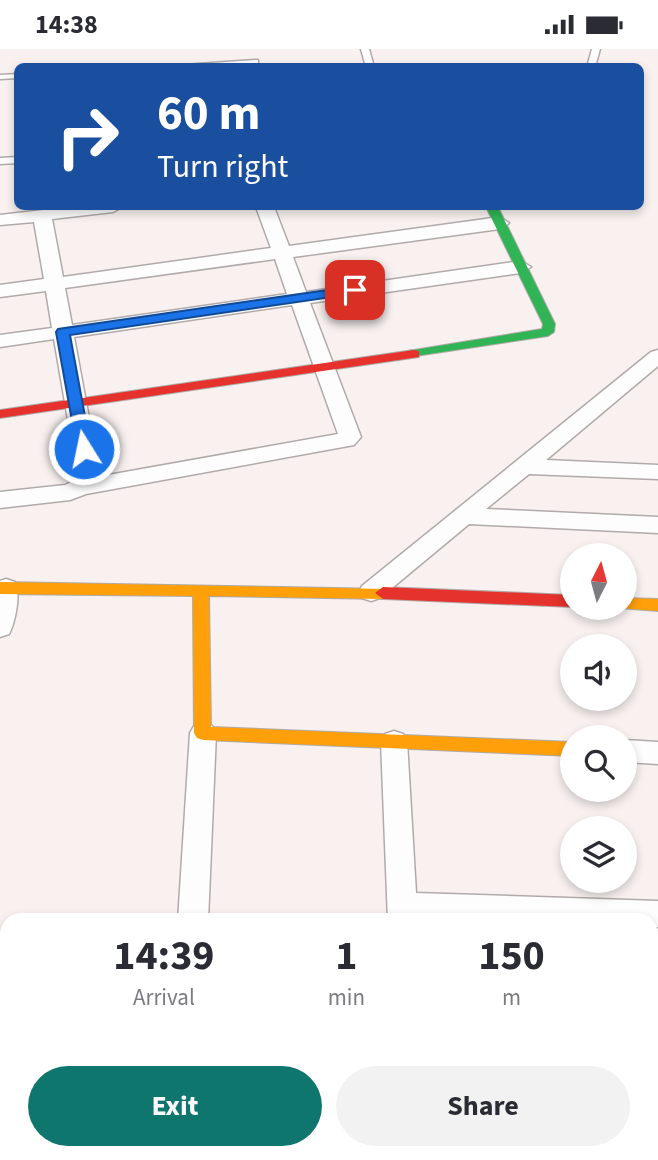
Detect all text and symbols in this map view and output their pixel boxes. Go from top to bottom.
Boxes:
text: 14:38 [35,6,98,43]
text: 60 m [157,79,261,149]
icon: right [42,91,133,182]
text: Turn right [157,144,288,190]
pin [325,260,385,320]
icon: arrive [336,271,374,309]
position arrow [47,412,121,486]
north arrow [560,543,637,619]
map controls [560,543,637,893]
button: sound [560,634,637,711]
button: search [560,725,637,802]
button: layers [560,816,637,893]
text: 14:39 [113,926,215,986]
text: 1 [335,926,357,986]
text: 150 [478,926,545,986]
text: Arrival [133,981,195,1014]
text: min [328,981,365,1014]
text: m [502,981,521,1014]
button: Exit [28,1066,322,1146]
button: Share [336,1066,630,1146]

